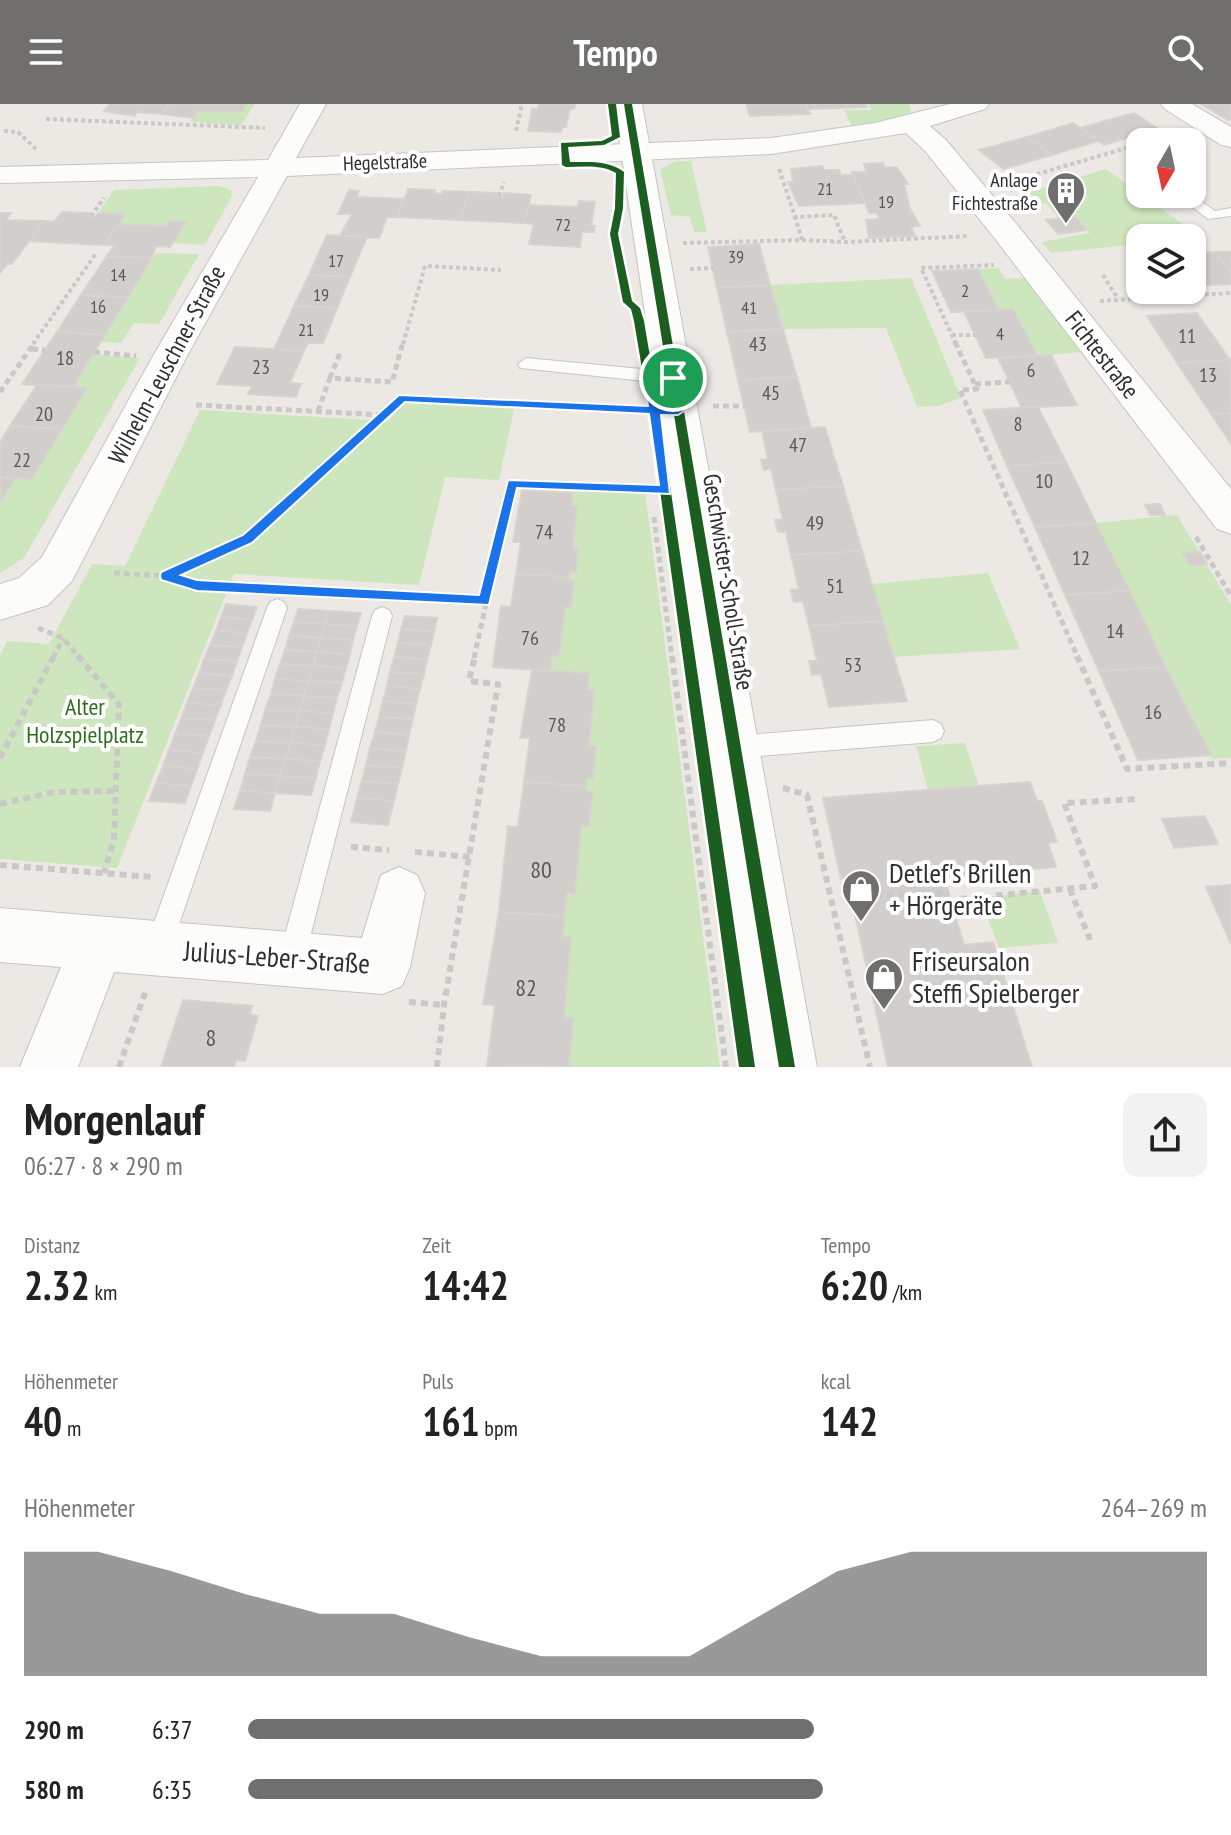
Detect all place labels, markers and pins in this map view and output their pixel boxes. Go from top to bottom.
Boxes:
place label: Anlage Fichtestraße [952,167,1038,216]
building icon: Anlage Fichtestraße [1045,170,1087,225]
pin [639,344,707,412]
place label: Detlef's Brillen + Hörgeräte [889,854,1031,923]
shop icon: Detlef's Brillen + Hörgeräte [840,868,882,923]
place label: Friseursalon Steffi Spielberger [912,942,1080,1011]
shop icon: Friseursalon Steffi Spielberger [863,956,905,1011]

